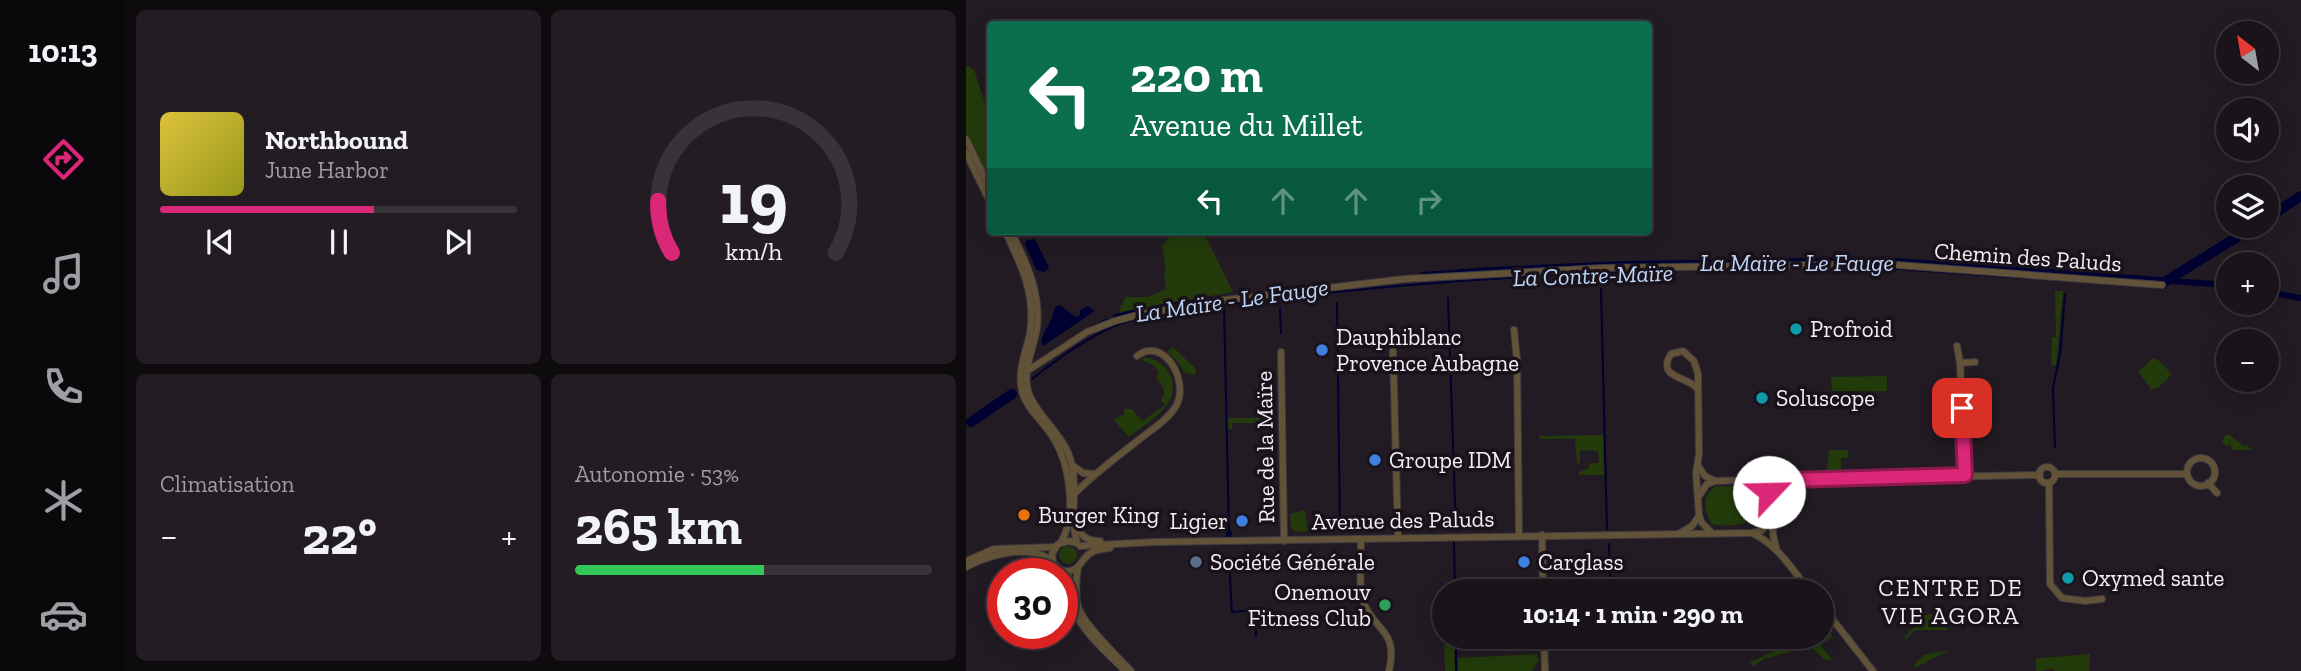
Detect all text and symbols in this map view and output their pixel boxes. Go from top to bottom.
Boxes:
north arrow [2216,21,2278,84]
map controls [2216,21,2279,392]
text: 10:13 [28,32,98,70]
text: 220 m [1130,46,1263,105]
icon: left [1015,49,1106,140]
button: sound [2216,98,2279,161]
text: Avenue du Millet [1130,106,1363,144]
text: Northbound [265,124,408,156]
icon: directions [39,135,88,184]
text: 19 [719,154,788,242]
text: June Harbor [265,156,389,184]
button: layers [2216,175,2279,238]
icon: left [1191,182,1229,220]
icon: ahead [1264,182,1302,220]
icon: ahead [1337,182,1375,220]
icon: right [1410,182,1448,220]
icon: previous [201,223,239,261]
icon: pause [320,223,358,261]
icon: next [439,223,477,261]
text: km/h [725,236,782,266]
street label: Chemin des Paluds [1933,236,2123,278]
water label: La Maïre - Le Fauge [1700,248,1894,277]
icon: music [39,249,88,298]
button: + [2216,252,2279,315]
water label: La Contre-Maïre [1512,258,1674,292]
water label: La Maïre - Le Fauge [1134,272,1330,328]
place label: Profroid [1810,315,1893,343]
marker: Profroid [1788,321,1804,337]
place label: Dauphiblanc Provence Aubagne [1336,323,1519,377]
button: − [2216,329,2279,392]
marker: Dauphiblanc Provence Aubagne [1314,342,1330,358]
icon: phone [39,362,88,411]
street label: Rue de la Maïre [1250,371,1280,523]
pin [1932,378,1992,438]
place label: Soluscope [1776,384,1875,412]
icon: arrive [1943,389,1981,427]
marker: Soluscope [1754,390,1770,406]
place label: Groupe IDM [1389,446,1512,474]
marker: Groupe IDM [1367,452,1383,468]
position arrow [1732,455,1806,529]
text: Autonomie · 53% [575,460,739,488]
text: Climatisation [160,470,294,498]
icon: climate [39,476,88,525]
text: 265 km [575,495,742,557]
place label: Burger King [1038,501,1160,529]
street label: Avenue des Paluds [1311,504,1495,536]
text: 22° [302,505,377,567]
marker: Burger King [1016,507,1032,523]
place label: Ligier [1170,507,1228,535]
text: − [160,513,178,559]
text: + [501,513,517,559]
marker: Ligier [1234,513,1250,529]
place label: Société Générale [1210,548,1375,576]
place label: Carglass [1538,548,1624,576]
marker: Société Générale [1188,554,1204,570]
marker: Carglass [1516,554,1532,570]
speed limit sign: 30 [987,558,1078,649]
place label: Oxymed sante [2082,564,2224,592]
marker: Oxymed sante [2060,570,2076,586]
district label: CENTRE DE VIE AGORA [1878,573,2024,630]
place label: Onemouv Fitness Club [1248,578,1371,632]
icon: car [39,590,88,639]
marker: Onemouv Fitness Club [1377,597,1393,613]
text: 10:14 · 1 min · 290 m [1523,598,1743,630]

